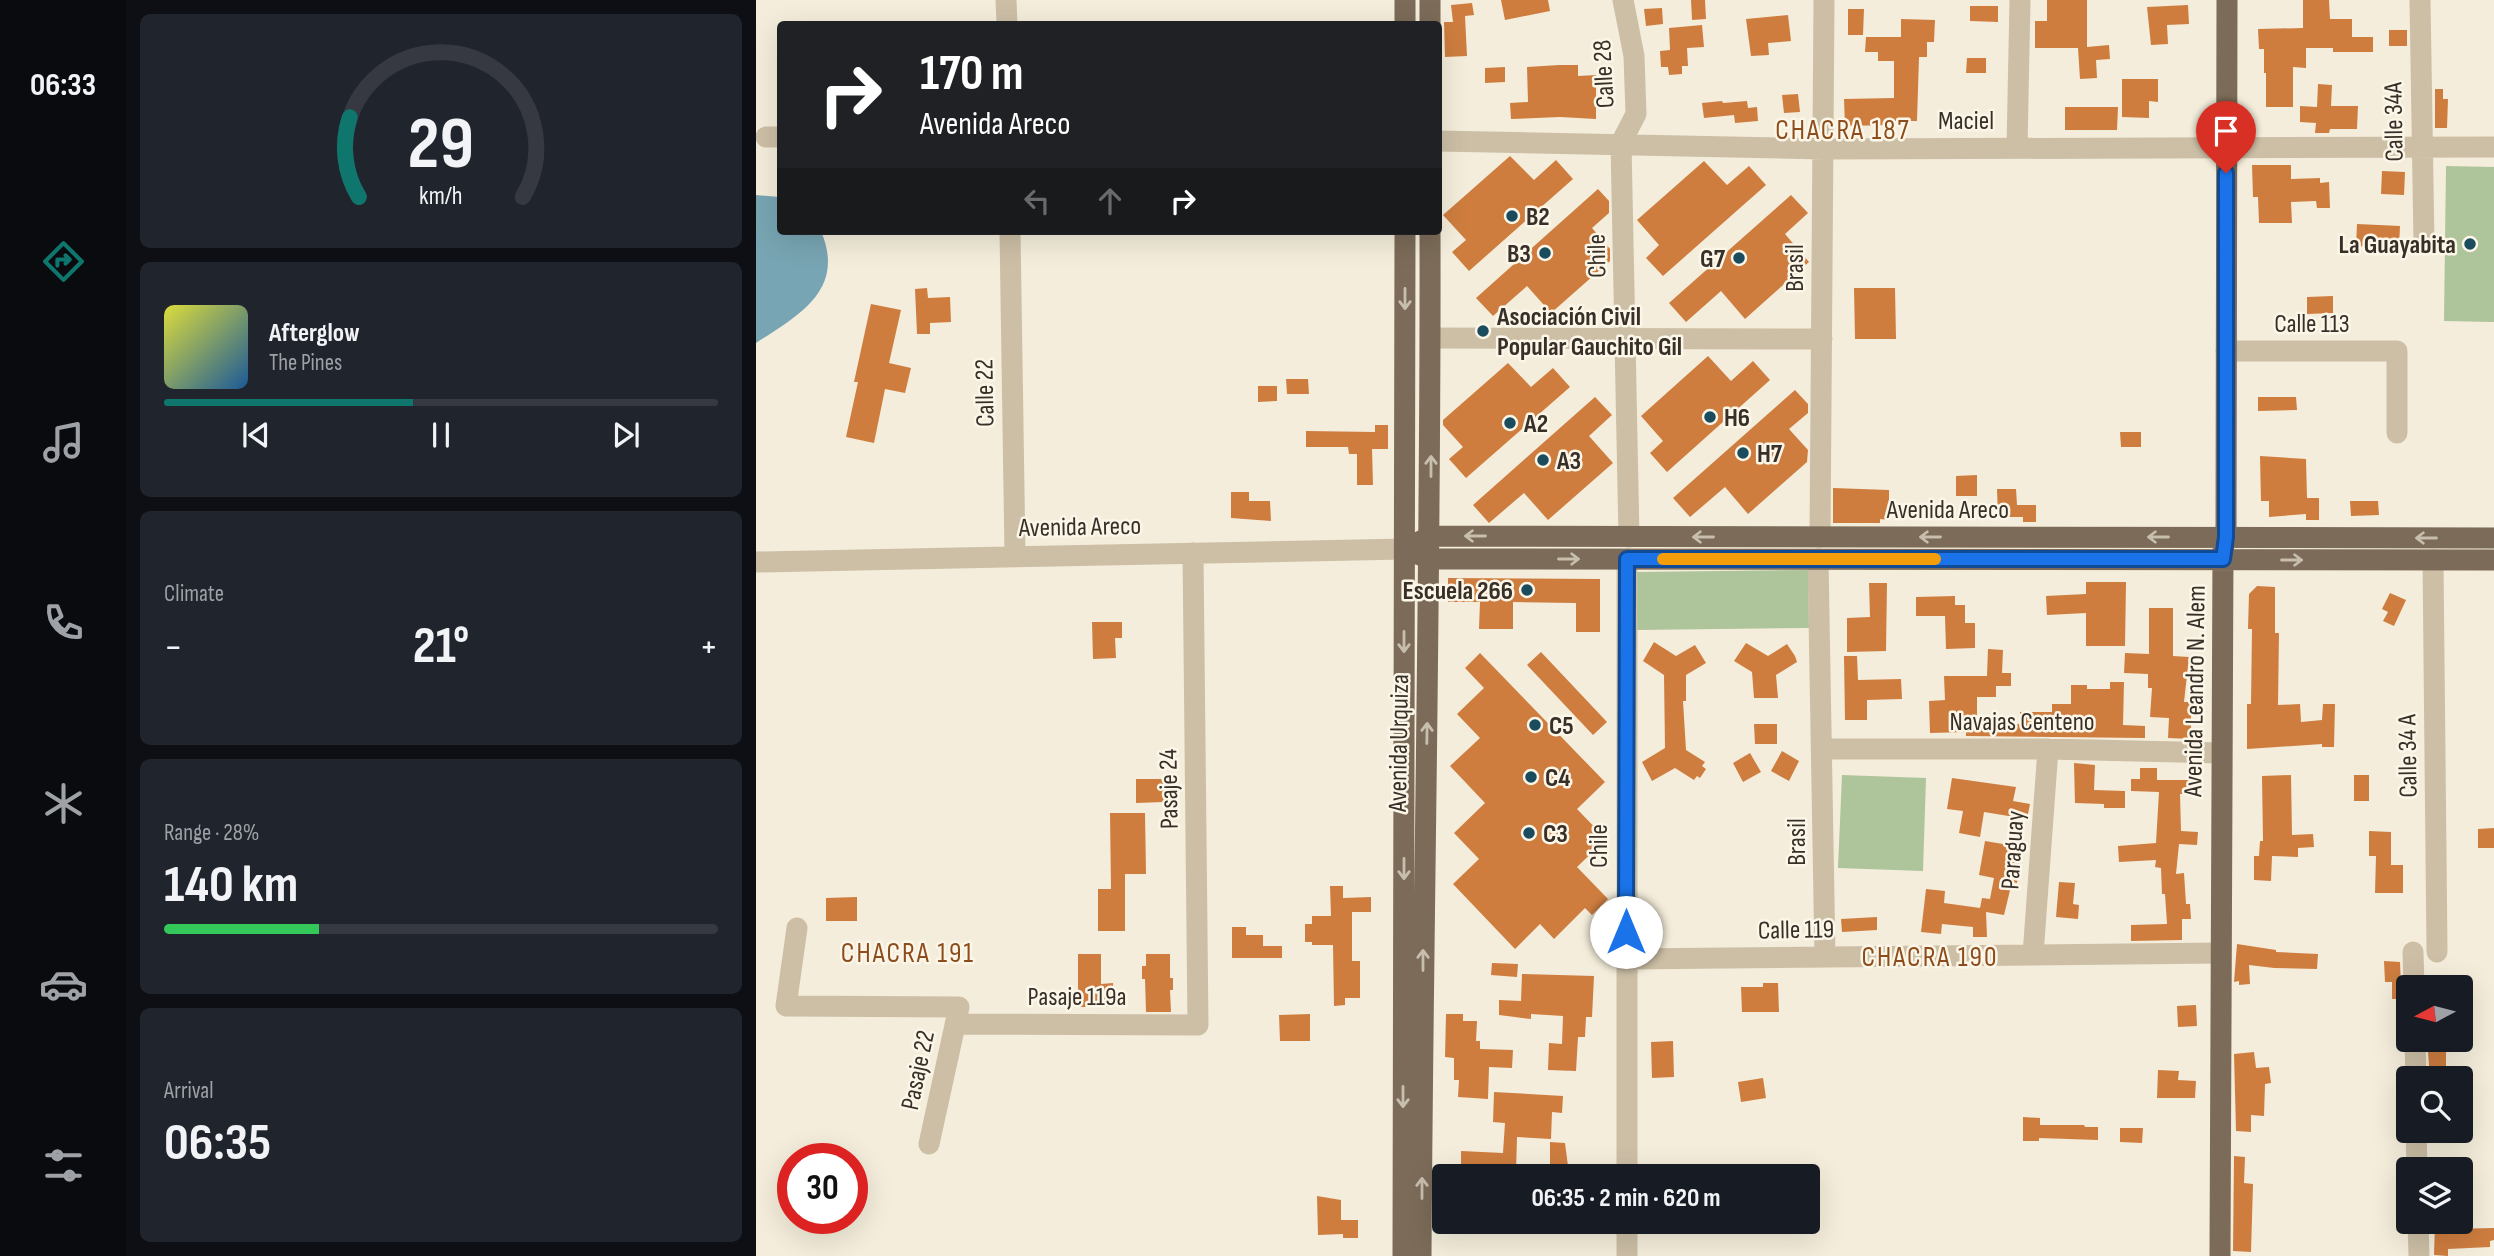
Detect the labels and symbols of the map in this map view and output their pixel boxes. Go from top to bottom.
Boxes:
street label: Calle 28 [1587,39,1622,109]
street label: Calle 34A [2378,81,2411,162]
pin [2196,101,2256,173]
street label: Maciel [1938,106,1994,137]
district label: CHACRA 187 [1775,114,1911,147]
place label: B2 [1526,202,1550,233]
marker: B2 [1504,208,1520,224]
place label: La Guayabita [2339,230,2456,261]
street label: Chile [1582,234,1613,278]
marker: La Guayabita [2462,236,2478,252]
place label: B3 [1507,239,1531,270]
place label: G7 [1700,244,1726,275]
street label: Brasil [1780,244,1811,292]
marker: B3 [1537,245,1553,261]
marker: G7 [1731,250,1747,266]
one-way arrow [1398,287,1412,310]
place label: Asociación Civil Popular Gauchito Gil [1496,302,1682,363]
street label: Calle 113 [2274,309,2350,340]
marker: Asociación Civil Popular Gauchito Gil [1475,323,1491,339]
street label: Calle 22 [969,359,1002,427]
place label: H6 [1724,403,1750,434]
place label: A2 [1523,409,1548,440]
marker: H6 [1702,409,1718,425]
marker: A2 [1502,415,1518,431]
place label: H7 [1757,439,1783,470]
marker: H7 [1735,445,1751,461]
place label: A3 [1556,446,1581,477]
marker: A3 [1535,452,1551,468]
one-way arrow [1424,455,1438,478]
street label: Avenida Areco [1886,495,2009,526]
street label: Avenida Areco [1018,511,1141,544]
one-way arrow [1464,529,1487,543]
one-way arrow [1691,530,1714,544]
one-way arrow [1919,530,1942,544]
one-way arrow [2146,530,2169,544]
one-way arrow [2415,531,2438,545]
one-way arrow [1558,552,1581,566]
one-way arrow [2280,553,2303,567]
place label: Escuela 266 [1402,576,1513,607]
marker: Escuela 266 [1519,582,1535,598]
street label: Avenida Leandro N. Alem [2178,585,2213,798]
one-way arrow [1398,630,1411,653]
street label: Avenida Urquiza [1383,674,1416,813]
street label: Navajas Centeno [1949,707,2095,738]
place label: C5 [1549,711,1574,742]
street label: Calle 34 A [2392,713,2425,798]
marker: C5 [1527,717,1543,733]
one-way arrow [1420,722,1433,745]
street label: Pasaje 24 [1153,748,1186,830]
place label: C4 [1545,763,1570,794]
marker: C4 [1523,769,1539,785]
street label: Paraguay [1995,810,2032,890]
street label: Brasil [1782,818,1813,866]
place label: C3 [1543,819,1568,850]
street label: Chile [1584,824,1615,868]
marker: C3 [1521,825,1537,841]
one-way arrow [1397,858,1411,881]
position arrow [1589,895,1663,969]
street label: Calle 119 [1758,914,1834,947]
district label: CHACRA 191 [841,937,975,970]
district label: CHACRA 190 [1862,941,1999,974]
one-way arrow [1416,949,1430,972]
north arrow [2396,975,2473,1052]
street label: Pasaje 119a [1028,982,1126,1013]
street label: Pasaje 22 [895,1028,942,1113]
one-way arrow [1396,1085,1410,1108]
speed limit sign: 30 [777,1143,868,1234]
one-way arrow [1415,1177,1429,1200]

